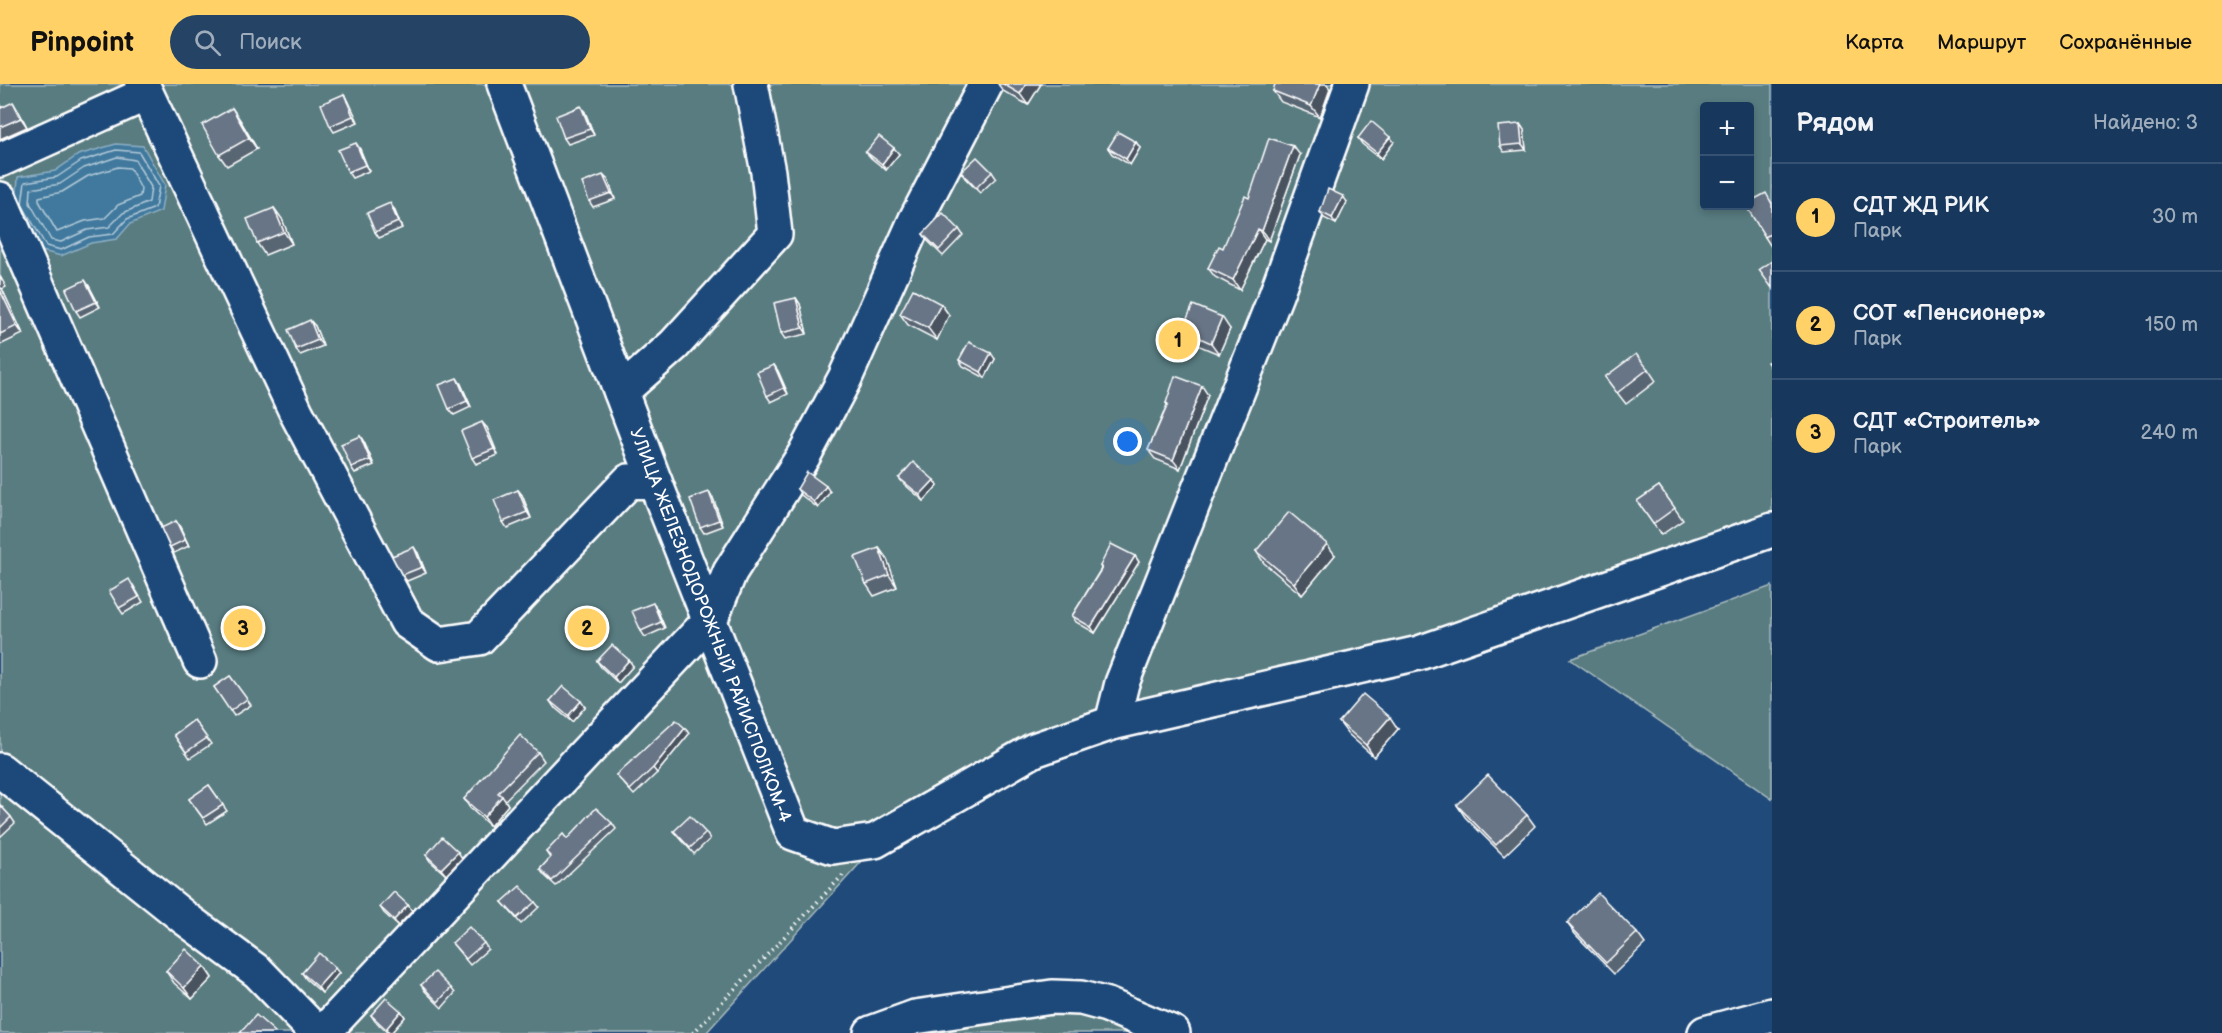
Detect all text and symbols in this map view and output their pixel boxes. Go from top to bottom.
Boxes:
search box [170,15,590,69]
text: Pinpoint [30,26,134,59]
icon: search [191,26,224,59]
text: Поиск [239,29,302,56]
text: Карта [1845,30,1904,55]
text: Маршрут [1937,30,2026,55]
text: Сохранённые [2059,30,2192,55]
map controls [1700,102,1754,210]
button: + [1700,102,1754,156]
text: Рядом [1796,108,1874,139]
text: Найдено: 3 [2093,111,2198,135]
button: − [1700,156,1754,210]
text: СДТ ЖД РИК [1853,192,1989,219]
text: 1 [1811,205,1820,229]
text: 30 m [2152,205,2198,229]
text: Парк [1853,219,1902,243]
text: СОТ «Пенсионер» [1853,300,2046,327]
text: 2 [1810,313,1821,337]
text: 150 m [2145,313,2198,337]
pin: 1 [1158,318,1198,362]
text: Парк [1853,327,1902,351]
text: СДТ «Строитель» [1853,408,2041,435]
text: 3 [1810,421,1821,445]
text: 240 m [2141,421,2198,445]
street label: УЛИЦА ЖЕЛЕЗНОДОРОЖНЫЙ РАЙИСПОЛКОМ-4 [625,425,796,825]
your location [1113,427,1142,456]
text: Парк [1853,435,1902,459]
pin: 3 [224,606,262,650]
pin: 2 [568,606,606,650]

